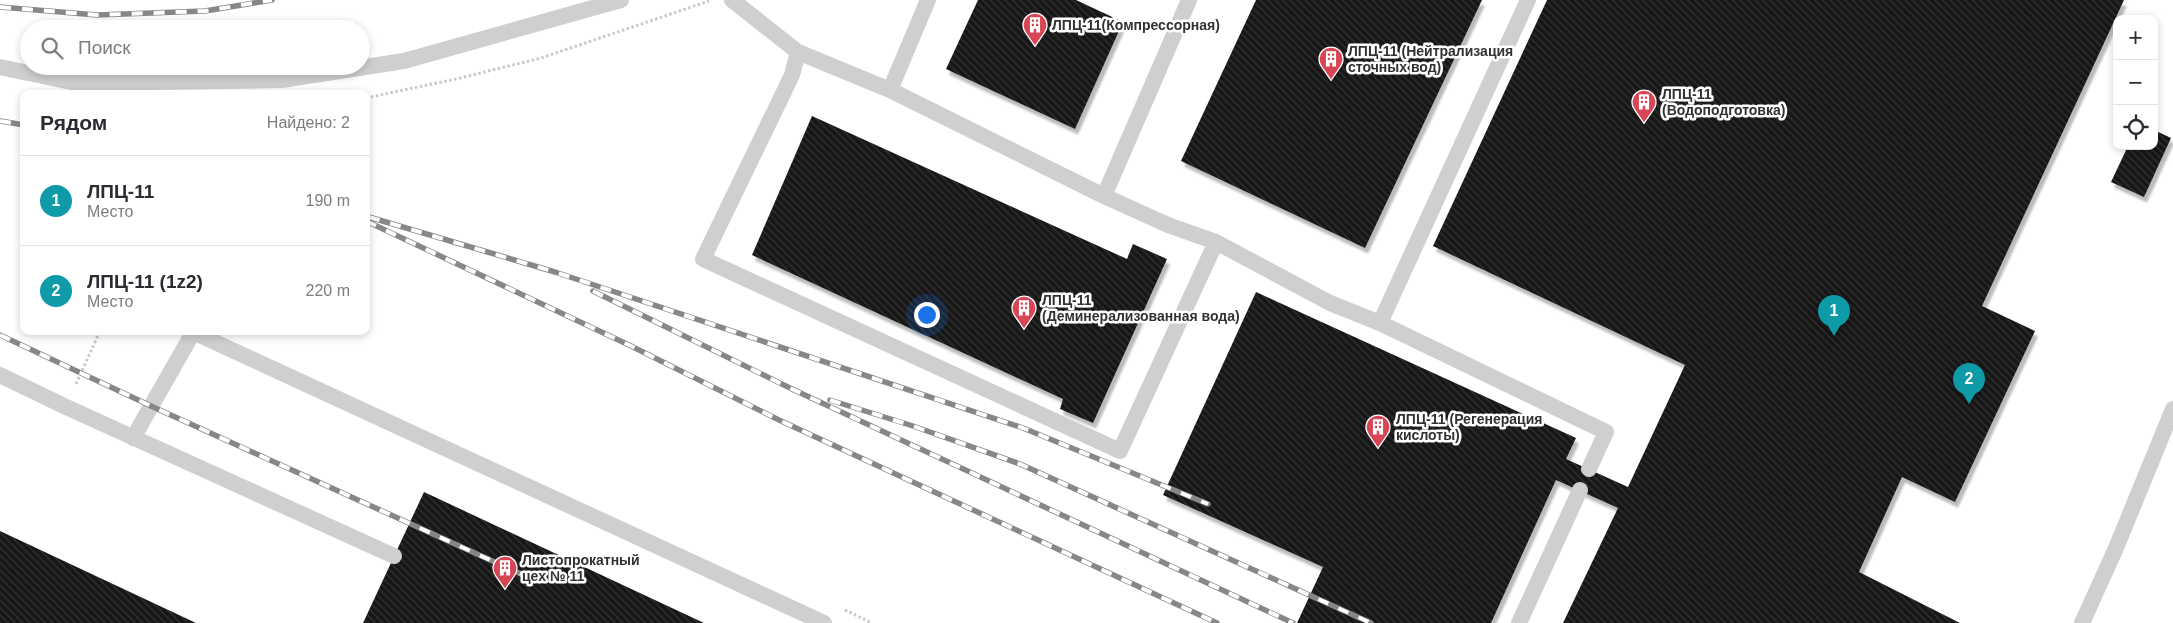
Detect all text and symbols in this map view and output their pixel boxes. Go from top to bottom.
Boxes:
building icon: ЛПЦ-11(Компрессорная) [1022,12,1048,46]
map controls [2113,15,2158,150]
button: + [2113,15,2158,60]
place label: ЛПЦ-11(Компрессорная) [1052,17,1220,33]
search box [20,20,370,75]
icon: search [38,34,66,62]
text: Поиск [78,37,131,58]
place label: ЛПЦ-11 (Нейтрализация сточных вод) [1348,43,1513,75]
building icon: ЛПЦ-11 (Нейтрализация сточных вод) [1318,46,1344,80]
button: − [2113,60,2158,105]
place label: ЛПЦ-11 (Водоподготовка) [1662,86,1785,118]
building icon: ЛПЦ-11 (Водоподготовка) [1631,89,1657,123]
button: locate [2113,105,2158,150]
text: Рядом [40,111,107,134]
text: Найдено: 2 [267,114,350,131]
text: ЛПЦ-11 [87,181,154,202]
text: 1 [52,192,60,209]
text: 190 m [306,192,350,209]
text: Место [87,203,133,220]
text: ЛПЦ-11 (1z2) [87,271,203,292]
text: 2 [52,282,60,299]
text: 220 m [306,282,350,299]
place label: ЛПЦ-11 (Деминерализованная вода) [1042,292,1240,324]
text: Место [87,293,133,310]
building icon: ЛПЦ-11 (Деминерализованная вода) [1011,295,1037,329]
pin: 1 [1818,295,1850,336]
your location [914,302,940,328]
pin: 2 [1953,363,1985,404]
place label: ЛПЦ-11 (Регенерация кислоты) [1396,411,1542,443]
building icon: ЛПЦ-11 (Регенерация кислоты) [1365,414,1391,448]
place label: Листопрокатный цех № 11 [522,552,640,584]
building icon: Листопрокатный цех № 11 [492,555,518,589]

